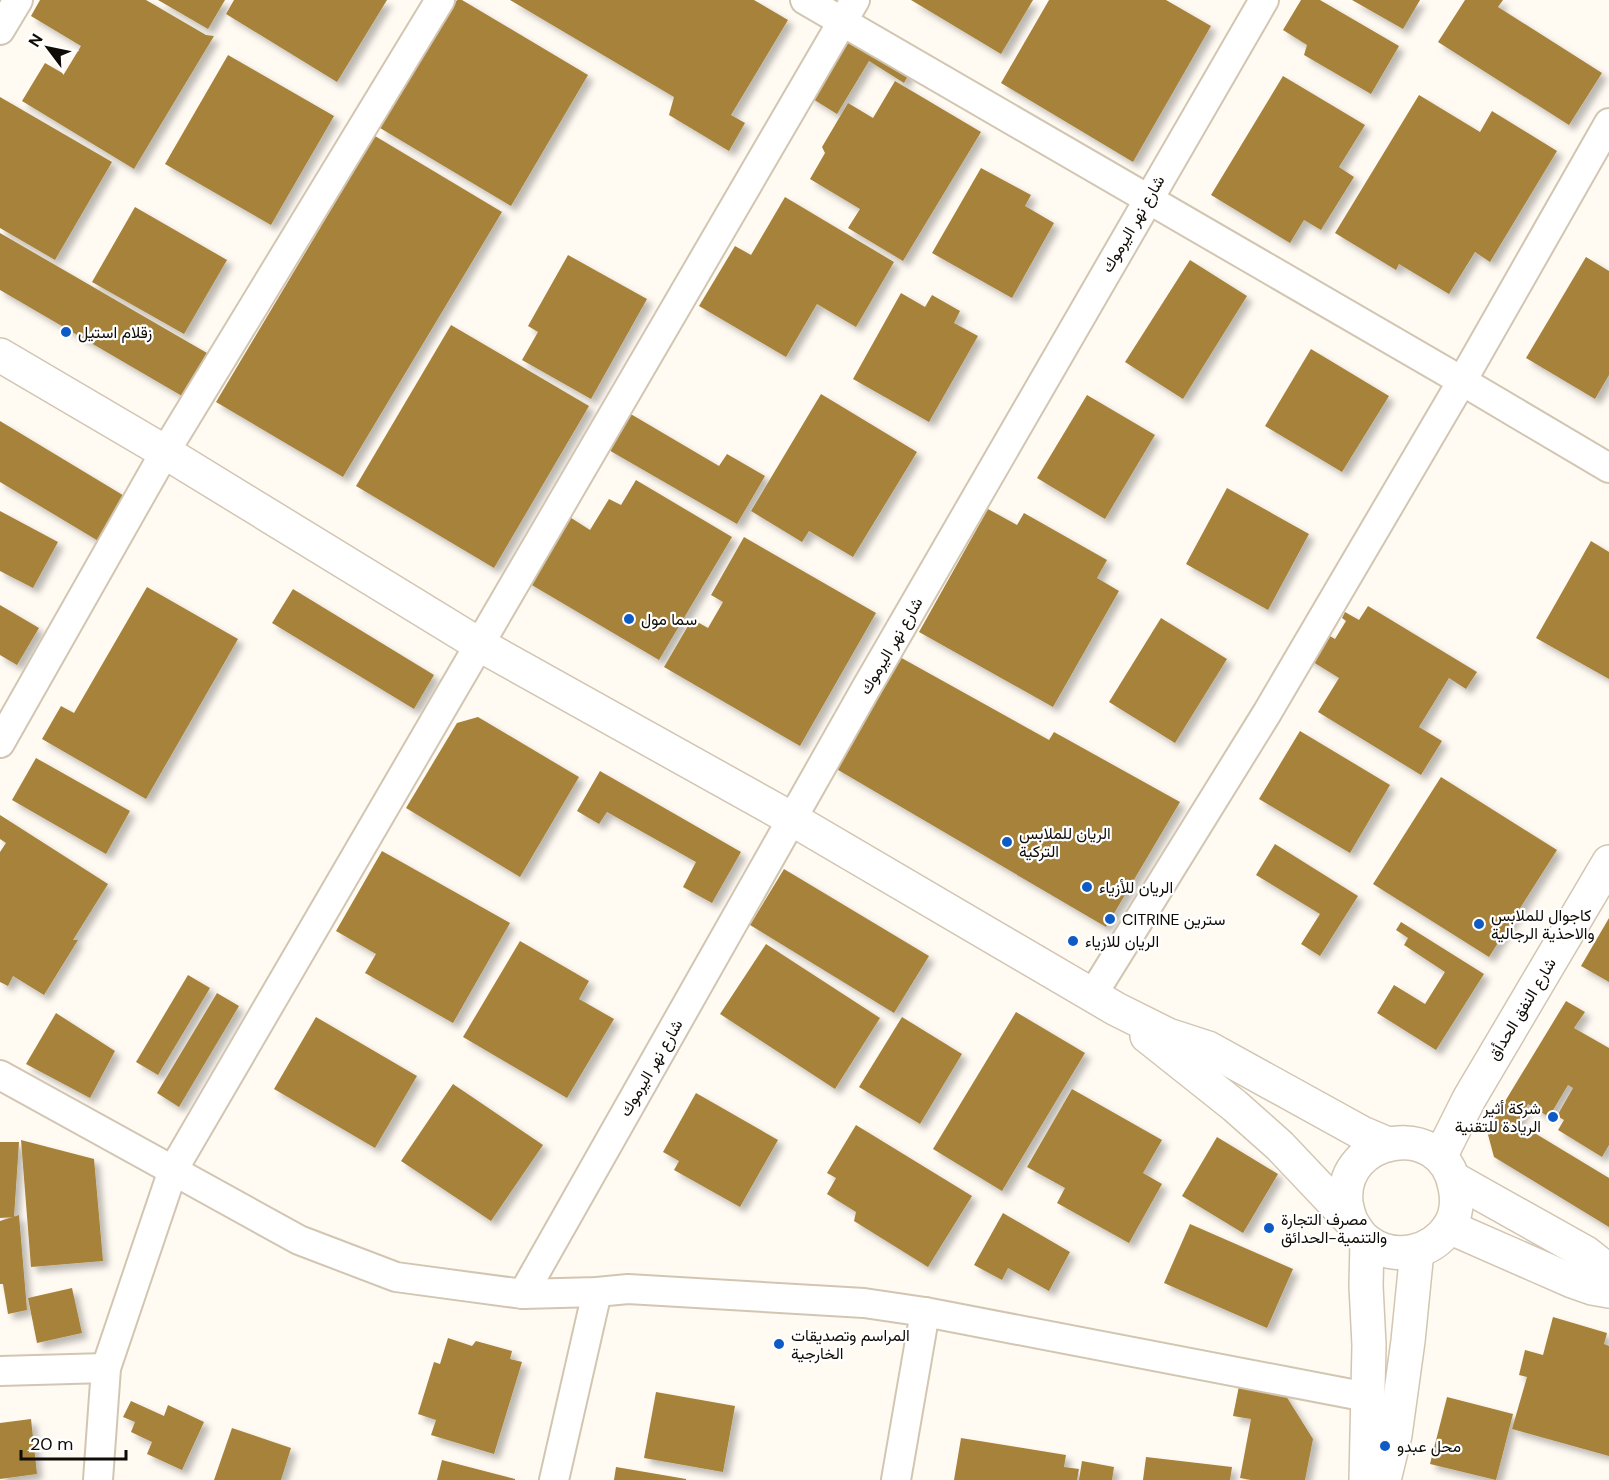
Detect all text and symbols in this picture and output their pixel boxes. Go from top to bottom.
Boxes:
north arrow [18,18,78,78]
text: N [24,30,48,51]
street label: شارع نهر اليرموك [1097,172,1170,277]
place label: زقلام استيل [78,322,152,343]
marker: زقلام استيل [59,325,73,339]
street label: شارع نهر اليرموك [855,594,928,699]
place label: سما مول [641,609,697,630]
marker: سما مول [622,612,636,626]
place label: الريان للملابس التركية [1019,823,1111,862]
marker: الريان للملابس التركية [1000,835,1014,849]
place label: الريان للأزياء [1099,877,1173,898]
marker: الريان للأزياء [1080,880,1094,894]
place label: كاجوال للملابس والاحذية الرجالية [1491,905,1595,944]
place label: CITRINE سترين [1122,909,1225,930]
marker: CITRINE سترين [1103,912,1117,926]
marker: كاجوال للملابس والاحذية الرجالية [1472,917,1486,931]
place label: الريان للازياء [1085,931,1159,952]
marker: الريان للازياء [1066,934,1080,948]
street label: شارع النفق الحدأق [1483,954,1562,1065]
street label: شارع نهر اليرموك [615,1016,688,1121]
place label: شركة أثير الريادة للتقنية [1455,1098,1541,1137]
marker: شركة أثير الريادة للتقنية [1546,1110,1560,1124]
place label: مصرف التجارة والتنمية-الحدائق [1281,1209,1387,1248]
marker: مصرف التجارة والتنمية-الحدائق [1262,1221,1276,1235]
place label: المراسم وتصديقات الخارجية [791,1325,910,1364]
marker: المراسم وتصديقات الخارجية [772,1337,786,1351]
scale bar [21,1423,126,1461]
text: 20 m [30,1432,73,1456]
place label: محل عبدو [1397,1436,1461,1457]
marker: محل عبدو [1378,1439,1392,1453]

